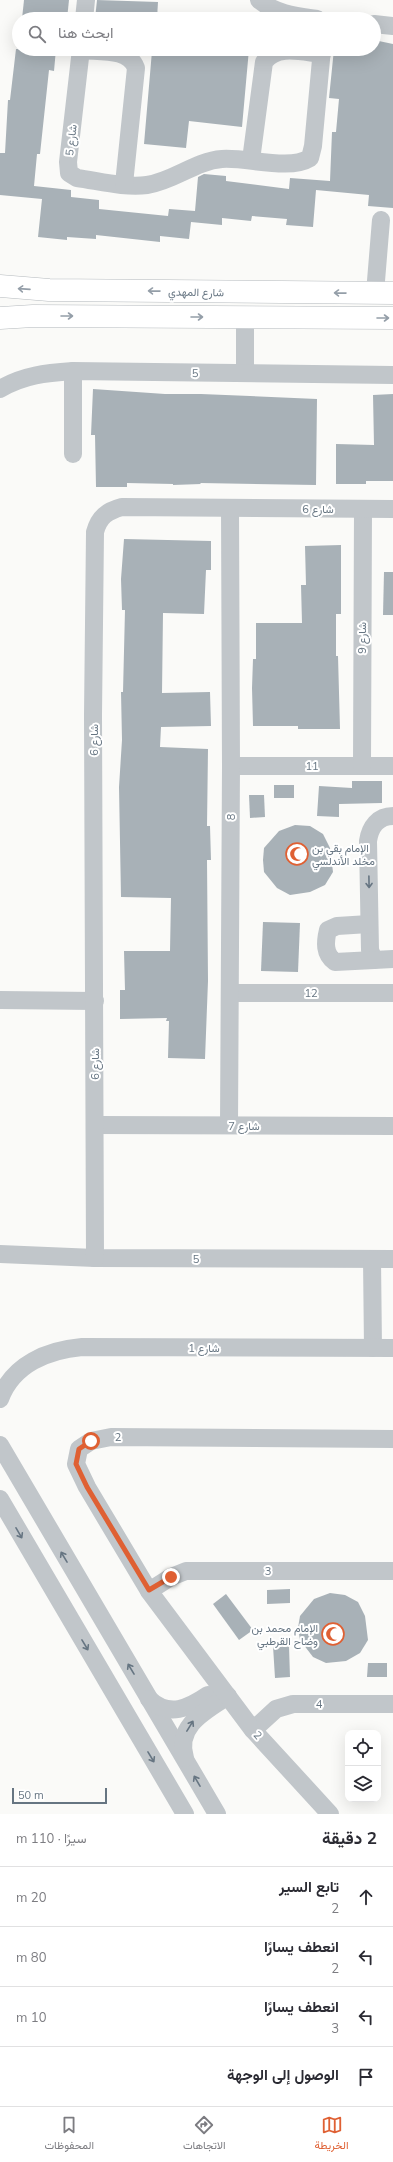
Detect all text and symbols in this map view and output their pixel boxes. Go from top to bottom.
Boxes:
search box [12,12,381,56]
icon: search [26,23,48,45]
text: ابحث هنا [58,23,113,42]
street label: شارع 5 [62,123,81,157]
one-way arrow [18,285,31,292]
street label: شارع المهدي [168,285,224,302]
one-way arrow [148,287,161,295]
one-way arrow [334,289,347,297]
one-way arrow [60,312,73,320]
one-way arrow [190,313,203,321]
one-way arrow [376,314,389,322]
street label: 5 [192,366,199,380]
street label: شارع 6 [302,502,334,517]
street label: شارع 9 [355,622,370,654]
street label: شارع 6 [87,724,102,756]
street label: 11 [305,759,319,773]
street label: 8 [224,813,238,820]
mosque icon: الإمام بقي بن مخلد الأندلسي [284,841,310,867]
place label: الإمام بقي بن مخلد الأندلسي [312,841,375,871]
one-way arrow [365,875,373,888]
street label: 12 [304,986,318,1000]
street label: شارع 6 [88,1048,103,1080]
street label: شارع 7 [228,1119,260,1134]
street label: 5 [193,1252,200,1266]
street label: شارع 1 [188,1341,220,1356]
street label: 2 [115,1430,122,1444]
route start [82,1432,100,1450]
one-way arrow [16,1527,24,1539]
one-way arrow [60,1551,68,1563]
street label: 3 [265,1564,271,1578]
route end [162,1568,180,1586]
place label: الإمام محمد بن وضاح القرطبي [251,1621,318,1651]
mosque icon: الإمام محمد بن وضاح القرطبي [320,1621,346,1647]
one-way arrow [81,1639,89,1651]
one-way arrow [126,1663,134,1675]
street label: 4 [316,1697,323,1711]
one-way arrow [186,1721,194,1732]
street label: 2 [251,1728,266,1742]
map controls [345,1730,381,1802]
button: locate [345,1730,381,1766]
one-way arrow [147,1751,155,1763]
button: layers [345,1766,381,1802]
one-way arrow [192,1775,200,1787]
scale bar [12,1786,107,1805]
text: 50 m [18,1788,44,1802]
text: 2 دقيقة [322,1827,377,1848]
text: سيرًا · 110 m [16,1830,87,1846]
text: تابع السير [279,1877,339,1896]
icon: ahead [355,1886,377,1908]
text: 20 m [16,1889,46,1905]
text: 2 [331,1900,339,1916]
text: انعطف يسارًا [264,1937,339,1956]
icon: left [355,1946,377,1968]
text: 80 m [16,1949,46,1965]
text: 2 [331,1960,339,1976]
text: انعطف يسارًا [264,1997,339,2016]
icon: left [355,2006,377,2028]
text: 10 m [16,2009,46,2025]
text: 3 [331,2020,339,2036]
text: الوصول إلى الوجهة [227,2065,339,2084]
icon: arrive [355,2066,377,2088]
tab: المحفوظات [44,2114,94,2155]
tab: الاتجاهات [183,2114,226,2155]
tab: الخريطة [315,2114,349,2155]

